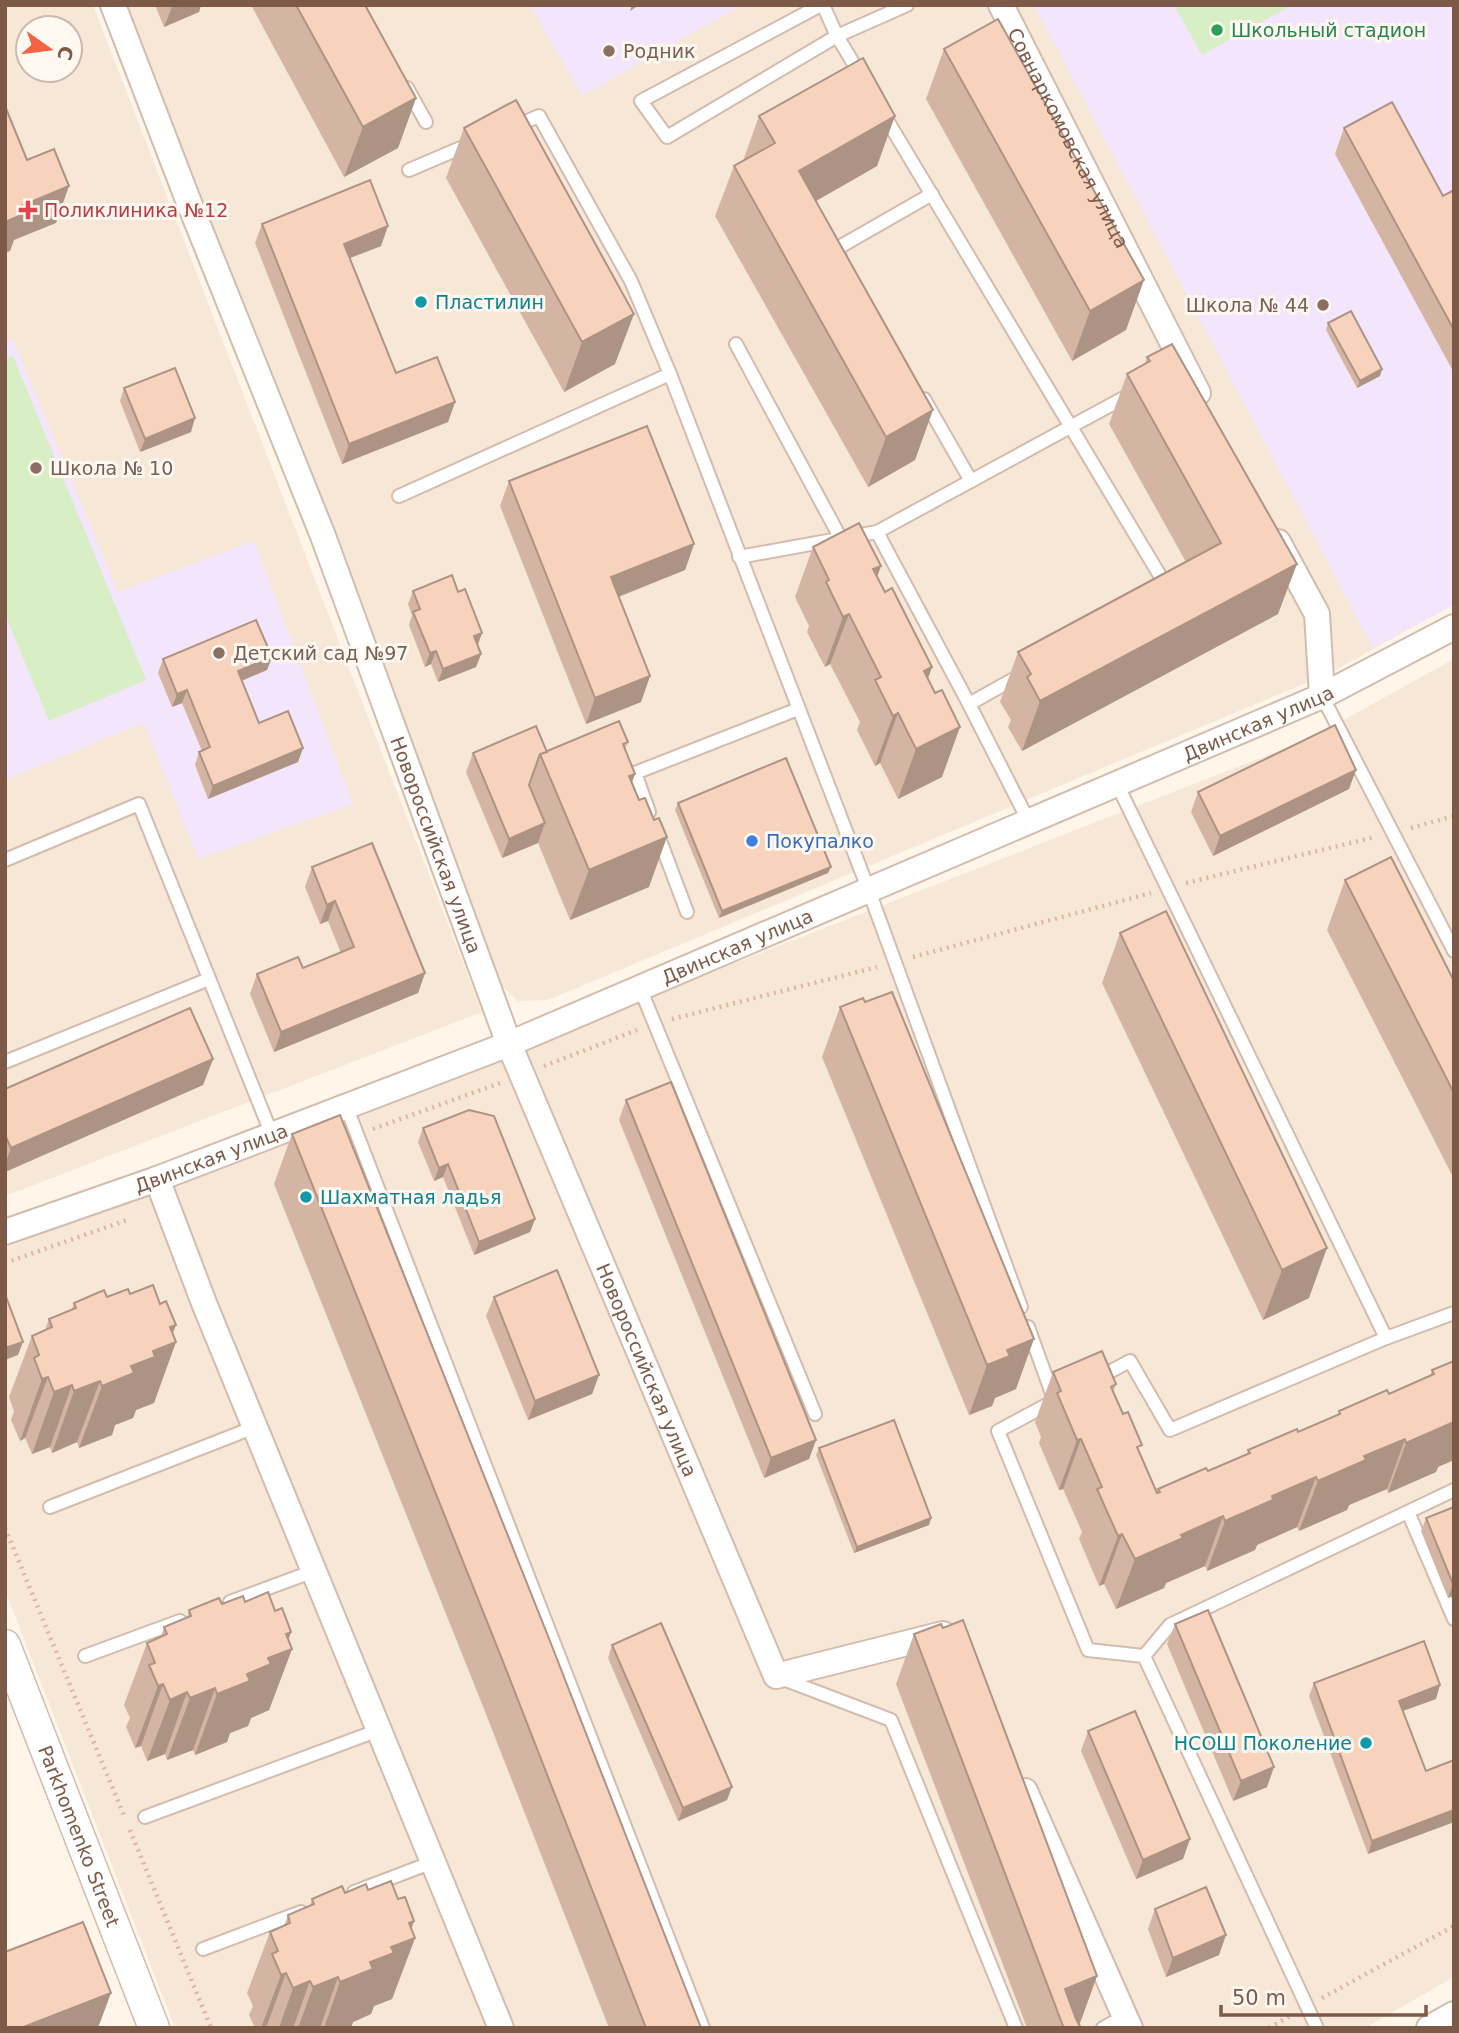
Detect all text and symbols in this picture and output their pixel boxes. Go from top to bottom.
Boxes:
north arrow [14,14,84,84]
place label: Школьный стадион [1231,19,1426,41]
marker: Школьный стадион [1209,22,1225,38]
street label: Совнаркомовская улица [1003,24,1133,252]
place label: Родник [623,40,695,62]
marker: Родник [601,43,617,59]
text: С [53,44,78,63]
place label: Поликлиника №12 [44,199,228,221]
marker: Поликлиника №12 [18,200,38,220]
place label: Пластилин [435,291,544,313]
marker: Пластилин [413,294,429,310]
place label: Школа № 44 [1186,294,1309,316]
marker: Школа № 44 [1315,297,1331,313]
place label: Школа № 10 [50,457,173,479]
marker: Школа № 10 [28,460,44,476]
place label: Детский сад №97 [233,642,408,664]
marker: Детский сад №97 [211,645,227,661]
street label: Двинская улица [1179,681,1338,765]
street label: Новороссийская улица [386,733,486,956]
place label: Покупалко [766,830,874,852]
marker: Покупалко [744,833,760,849]
street label: Двинская улица [658,904,816,988]
street label: Двинская улица [132,1119,291,1197]
place label: Шахматная ладья [320,1186,501,1208]
marker: Шахматная ладья [298,1189,314,1205]
street label: Новороссийская улица [592,1260,702,1480]
place label: НСОШ Поколение [1174,1732,1352,1754]
marker: НСОШ Поколение [1358,1735,1374,1751]
street label: Parkhomenko Street [34,1742,125,1930]
scale bar [1221,1974,1426,2018]
text: 50 m [1232,1986,1286,2010]

